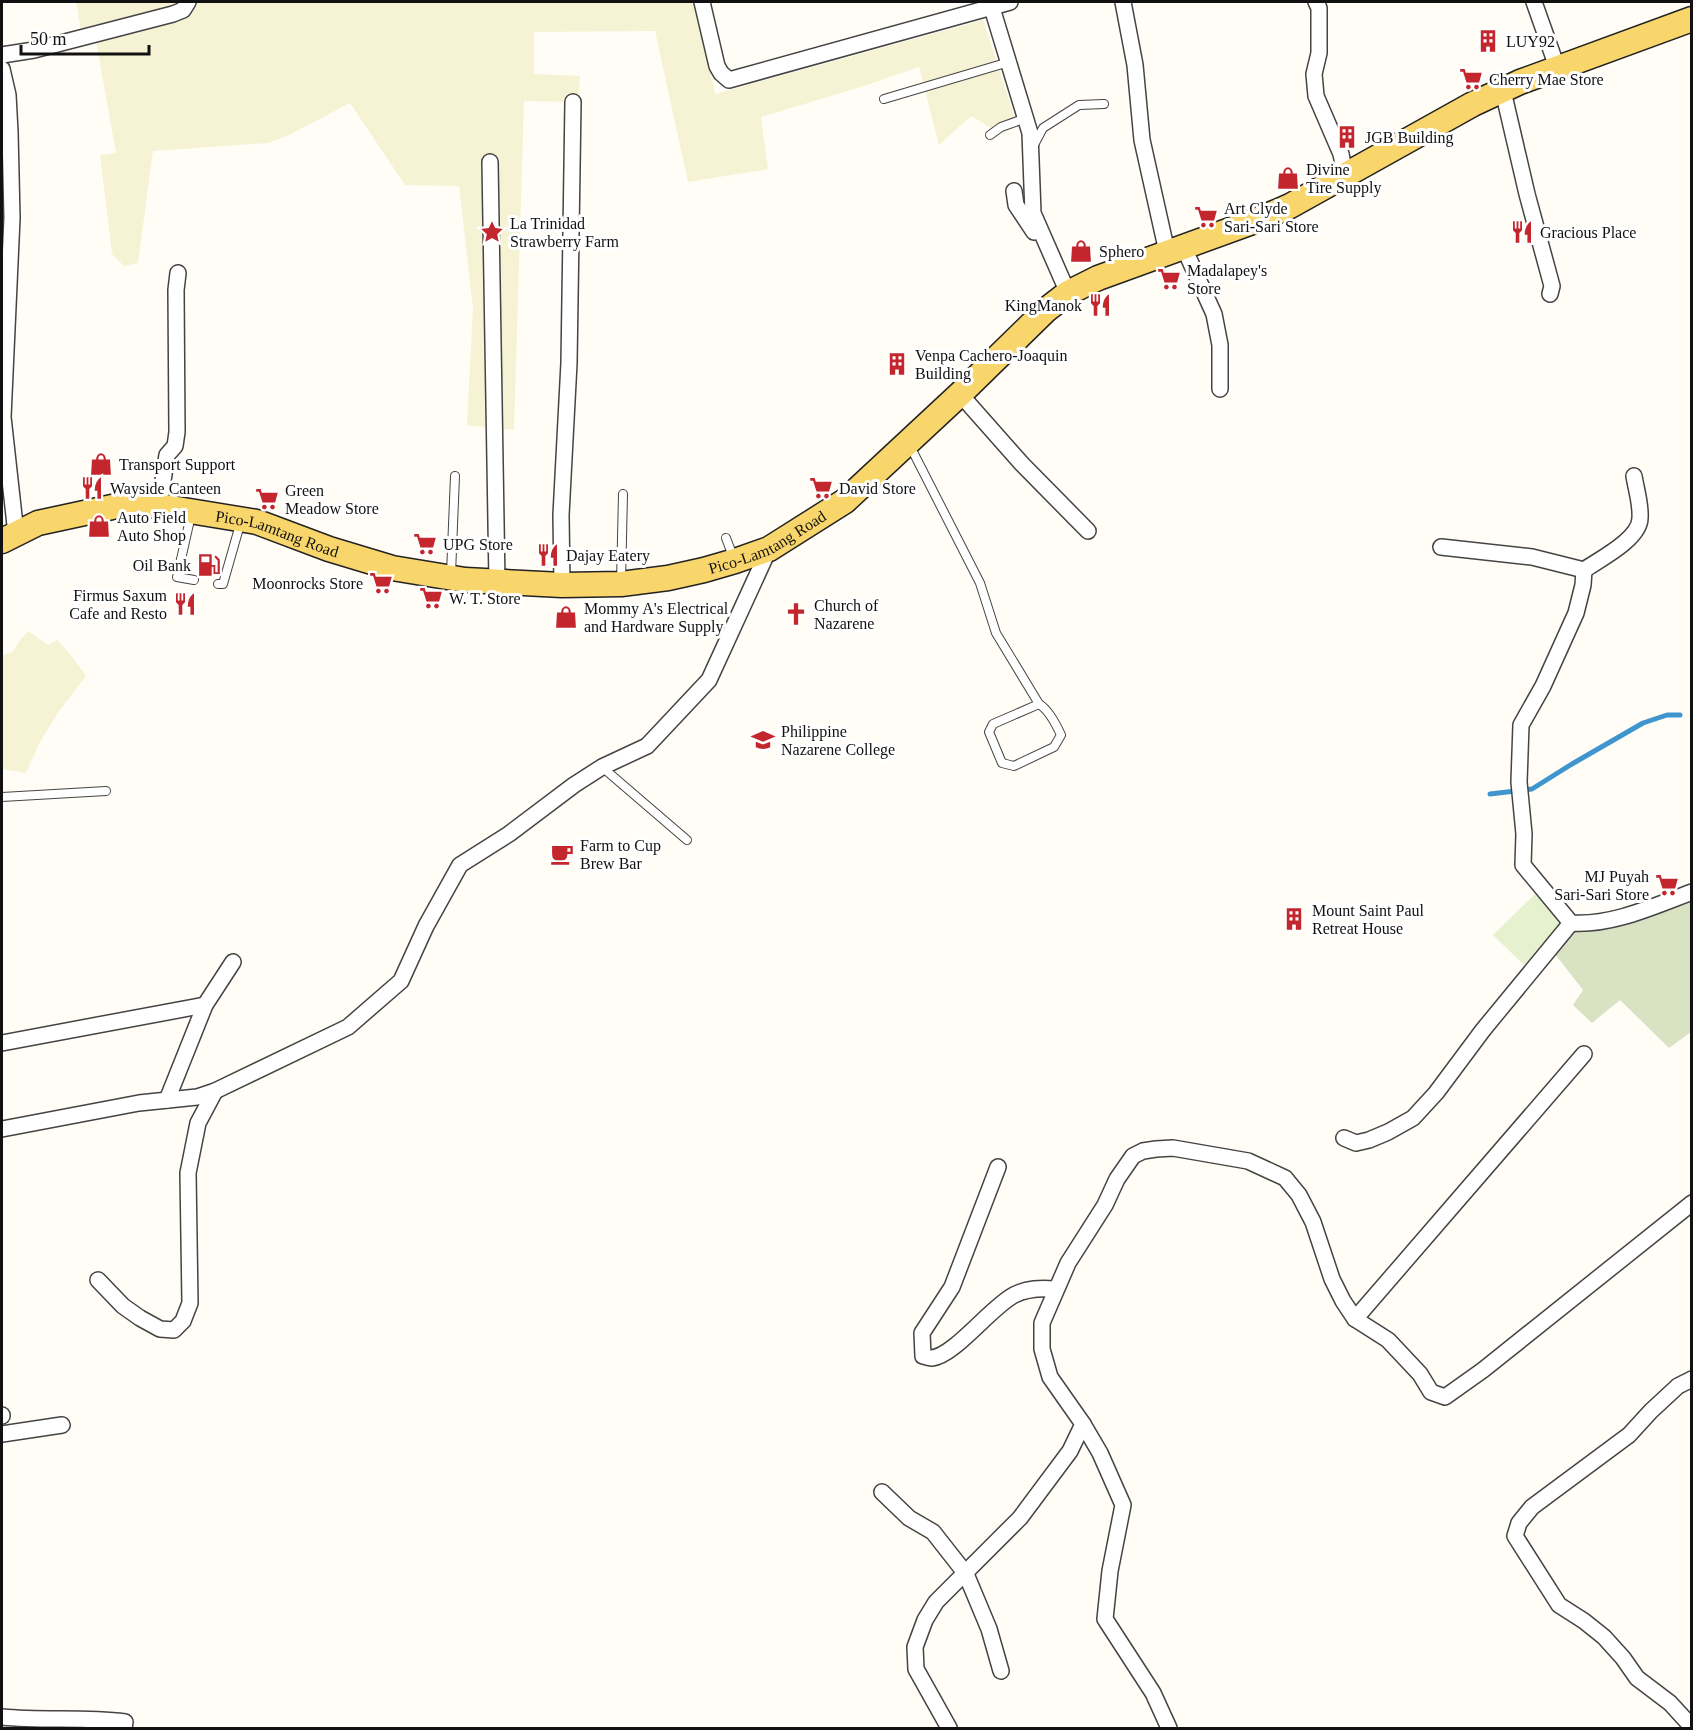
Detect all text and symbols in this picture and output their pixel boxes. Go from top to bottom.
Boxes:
scale bar [21,18,148,56]
building icon: LUY92 [1475,28,1501,54]
text: 50 m [30,29,67,49]
place label: LUY92 [1506,33,1555,50]
supermarket icon: Cherry Mae Store [1458,66,1484,92]
place label: Cherry Mae Store [1489,71,1604,89]
building icon: JGB Building [1334,124,1360,150]
place label: JGB Building [1365,129,1453,147]
place label: Divine Tire Supply [1306,161,1381,197]
shop icon: Divine Tire Supply [1275,165,1301,191]
place label: Art Clyde Sari-Sari Store [1224,200,1319,235]
supermarket icon: Art Clyde Sari-Sari Store [1193,204,1219,230]
place label: La Trinidad Strawberry Farm [510,215,619,251]
place icon: La Trinidad Strawberry Farm [479,219,505,245]
restaurant icon: Gracious Place [1509,219,1535,245]
place label: Gracious Place [1540,224,1636,241]
shop icon: Sphero [1068,238,1094,264]
place label: Sphero [1099,243,1144,261]
place label: Madalapey's Store [1187,262,1267,297]
supermarket icon: Madalapey's Store [1156,266,1182,292]
restaurant icon: KingManok [1087,292,1113,318]
place label: KingManok [1005,297,1082,315]
place label: Venpa Cachero-Joaquin Building [915,347,1067,383]
building icon: Venpa Cachero-Joaquin Building [884,351,910,377]
shop icon: Transport Support [88,451,114,477]
place label: Transport Support [119,456,236,474]
restaurant icon: Wayside Canteen [79,475,105,501]
supermarket icon: David Store [808,475,834,501]
place label: Wayside Canteen [110,480,221,498]
place label: David Store [839,480,916,497]
place label: Green Meadow Store [285,482,379,517]
supermarket icon: Green Meadow Store [254,486,280,512]
street label: Pico-Lamtang Road [214,507,341,560]
street label: Pico-Lamtang Road [707,507,829,577]
place label: Auto Field Auto Shop [117,509,186,545]
shop icon: Auto Field Auto Shop [86,513,112,539]
supermarket icon: UPG Store [412,531,438,557]
place label: UPG Store [443,536,513,553]
restaurant icon: Dajay Eatery [535,542,561,568]
place label: Dajay Eatery [566,547,650,565]
fuel station icon: Oil Bank [196,552,222,578]
place label: Oil Bank [133,557,191,574]
supermarket icon: Moonrocks Store [368,570,394,596]
place label: Moonrocks Store [252,575,363,592]
supermarket icon: W. T. Store [418,585,444,611]
place label: Firmus Saxum Cafe and Resto [69,587,168,622]
place label: W. T. Store [449,590,521,607]
restaurant icon: Firmus Saxum Cafe and Resto [172,591,198,617]
place label: Church of Nazarene [814,597,879,632]
place label: Mommy A's Electrical and Hardware Supply [584,600,729,636]
church icon: Church of Nazarene [783,601,809,627]
shop icon: Mommy A's Electrical and Hardware Supply [553,604,579,630]
place label: Philippine Nazarene College [781,723,895,759]
school or university icon: Philippine Nazarene College [750,727,776,753]
place label: Farm to Cup Brew Bar [580,837,661,872]
cafe icon: Farm to Cup Brew Bar [549,841,575,867]
place label: MJ Puyah Sari-Sari Store [1554,868,1649,903]
supermarket icon: MJ Puyah Sari-Sari Store [1654,872,1680,898]
place label: Mount Saint Paul Retreat House [1312,902,1425,937]
building icon: Mount Saint Paul Retreat House [1281,906,1307,932]

